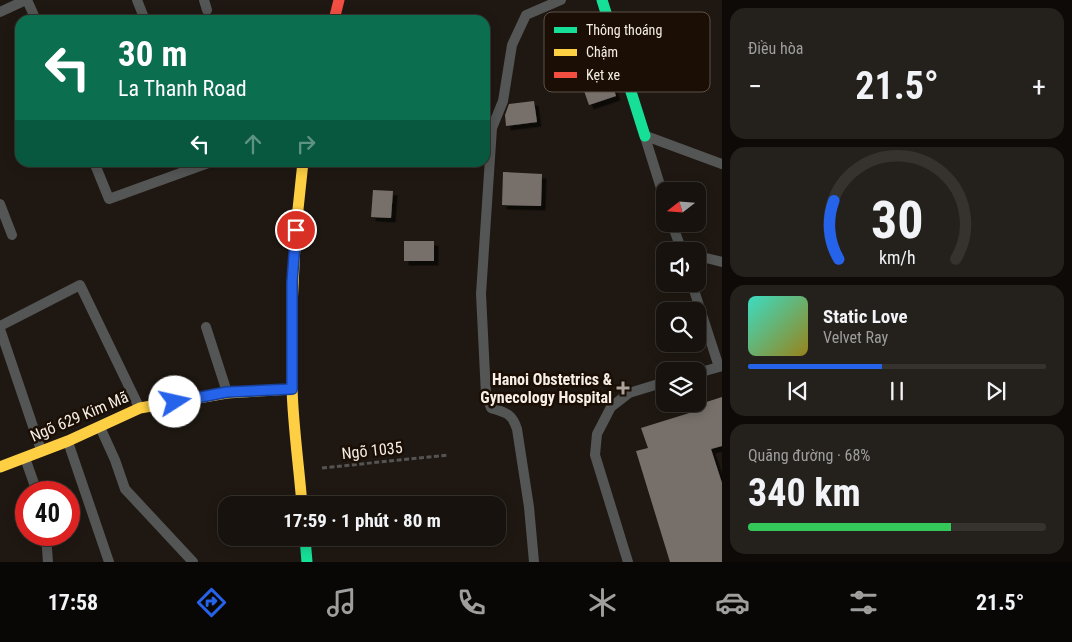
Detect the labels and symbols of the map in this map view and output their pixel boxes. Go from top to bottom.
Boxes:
legend [544,12,710,92]
text: Thông thoáng [586,22,662,38]
text: Chậm [586,44,618,60]
text: Kẹt xe [586,67,620,83]
north arrow [656,182,706,232]
pin [275,209,317,251]
place label: Hanoi Obstetrics & Gynecology Hospital [480,370,612,407]
position arrow [148,375,200,427]
marker: Hanoi Obstetrics & Gynecology Hospital [616,381,630,395]
street label: Ngõ 629 Kim Mã [27,387,131,446]
street label: Ngõ 1035 [341,438,404,463]
speed limit sign: 40 [15,481,80,546]

